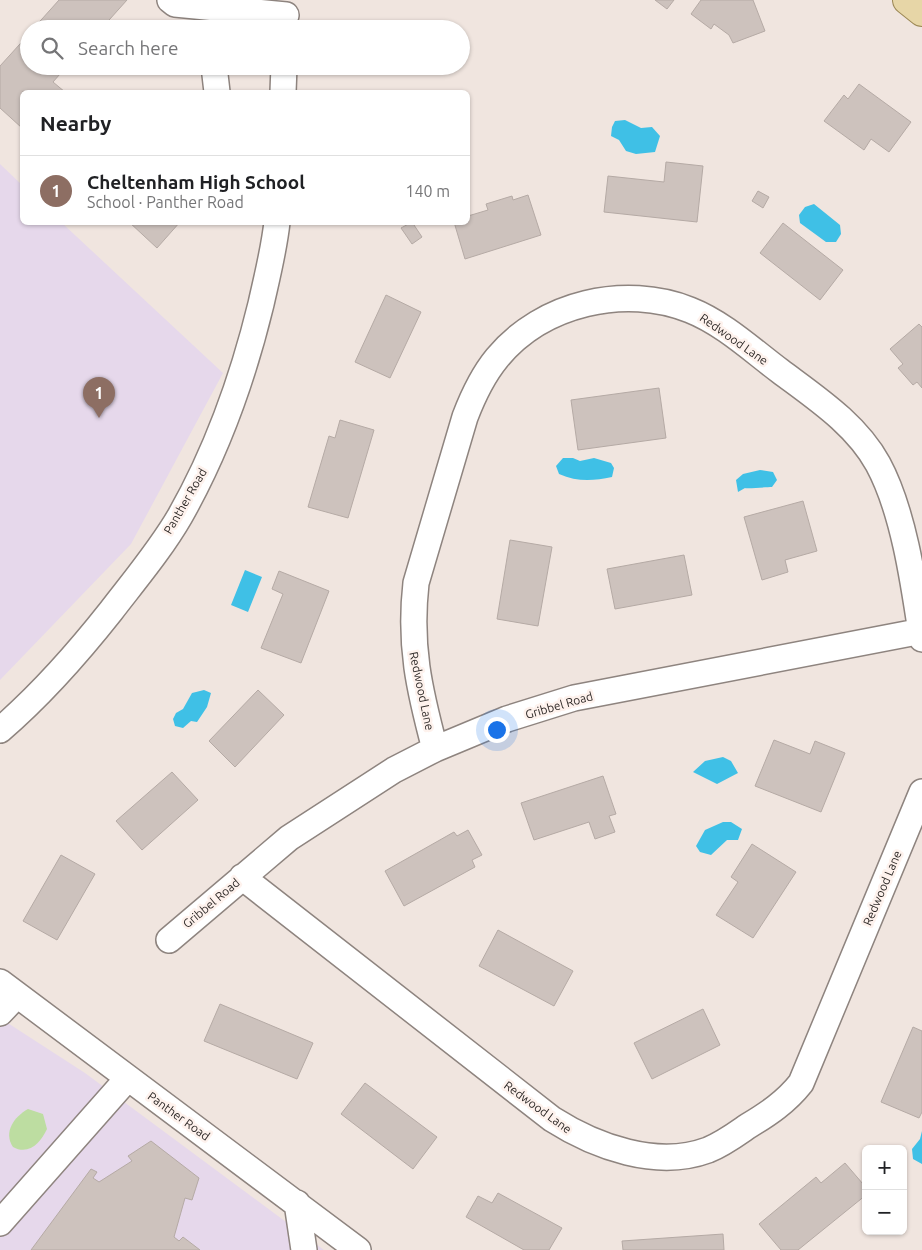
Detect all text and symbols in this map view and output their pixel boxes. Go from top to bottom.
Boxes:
search box [20,20,470,75]
icon: search [38,34,66,62]
text: Search here [78,37,178,59]
text: Nearby [40,111,111,135]
text: Cheltenham High School [87,171,305,193]
text: 1 [51,182,61,200]
text: 140 m [405,182,450,200]
text: School · Panther Road [87,193,244,211]
street label: Redwood Lane [698,311,770,367]
pin: 1 [83,377,115,418]
street label: Panther Road [161,466,209,536]
street label: Redwood Lane [407,651,437,731]
street label: Gribbel Road [524,689,594,721]
your location [484,717,510,743]
street label: Redwood Lane [860,849,904,927]
street label: Gribbel Road [180,876,242,930]
street label: Redwood Lane [502,1078,574,1136]
street label: Panther Road [146,1089,212,1143]
map controls [862,1145,907,1235]
button: + [862,1145,907,1190]
button: − [862,1190,907,1235]

